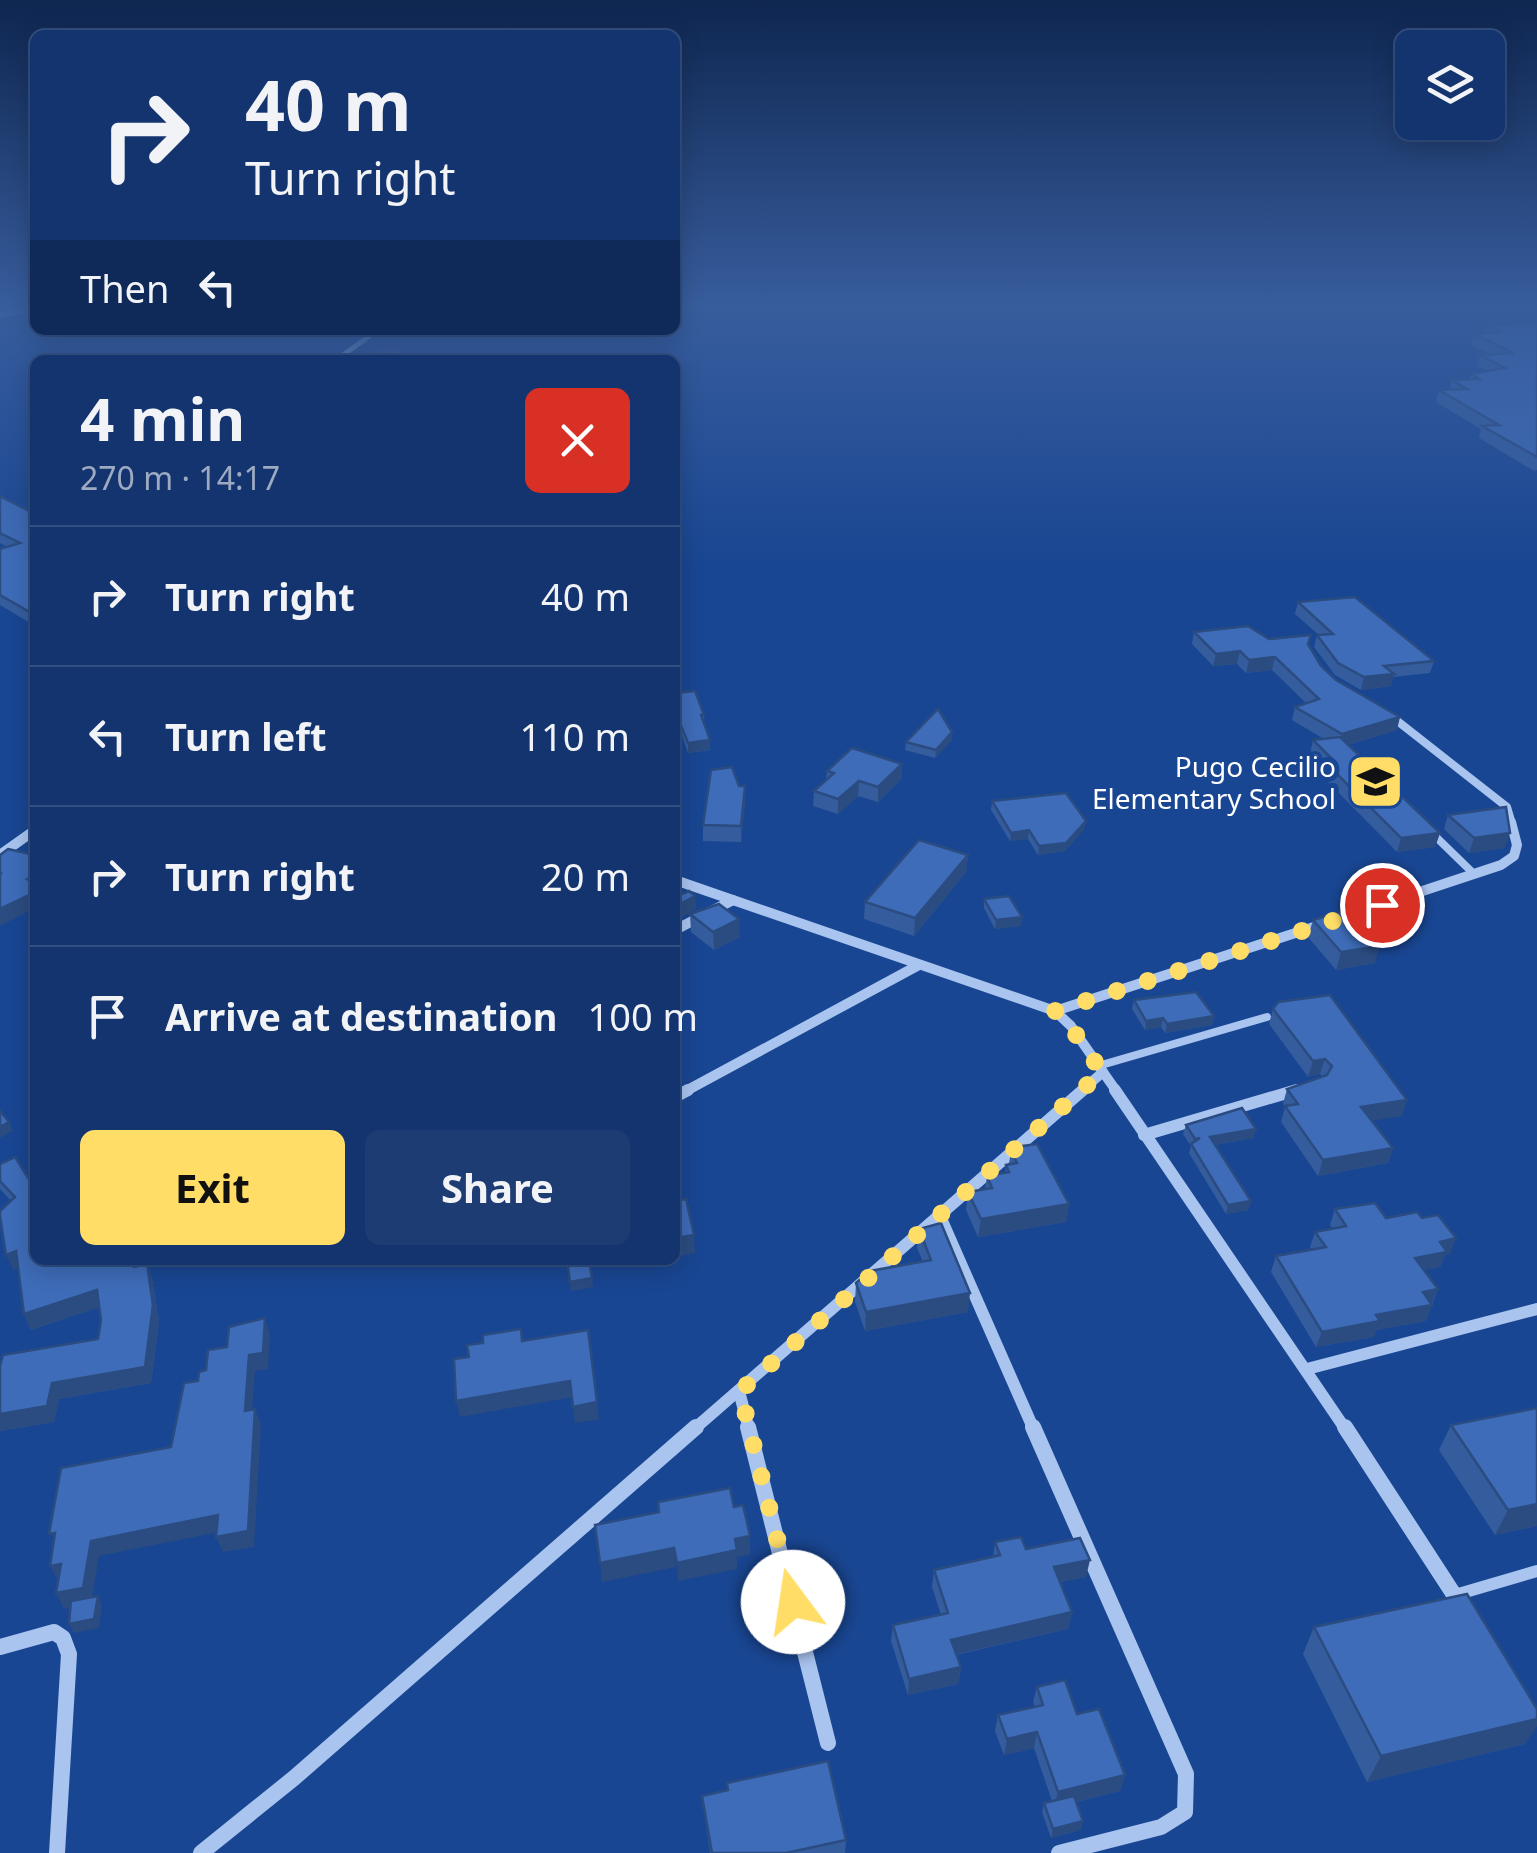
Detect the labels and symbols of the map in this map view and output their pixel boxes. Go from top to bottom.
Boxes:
place label: Pugo Cecilio Elementary School [1092,747,1336,817]
school or university icon: Pugo Cecilio Elementary School [1345,752,1405,812]
pin [1340,863,1425,948]
position arrow [741,1550,845,1654]

